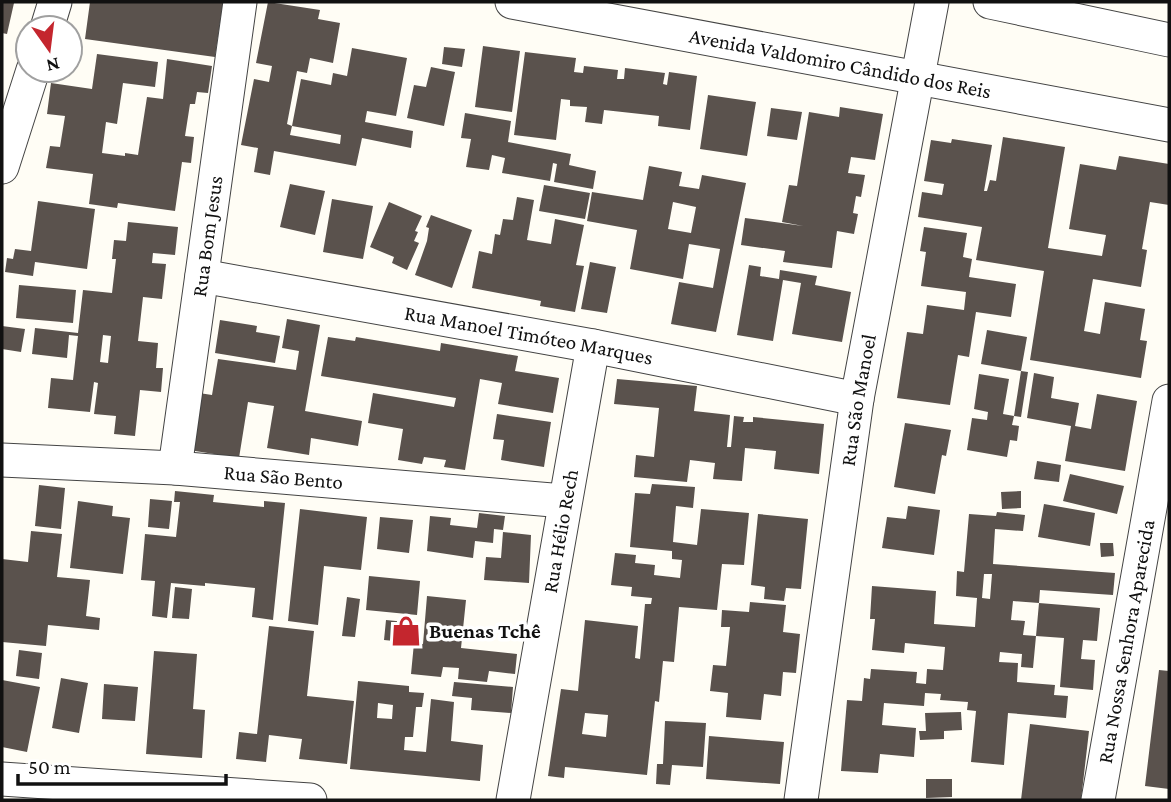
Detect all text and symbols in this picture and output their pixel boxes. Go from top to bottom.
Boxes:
north arrow [14,14,84,84]
street label: Avenida Valdomiro Cândido dos Reis [687,23,993,103]
text: N [44,53,62,77]
street label: Rua Bom Jesus [187,174,228,298]
street label: Rua Manoel Timóteo Marques [403,300,655,370]
street label: Rua São Manoel [836,332,881,468]
street label: Rua São Bento [223,460,344,494]
street label: Rua Hélio Rech [538,467,583,595]
street label: Rua Nossa Senhora Aparecida [1093,517,1160,765]
shop icon: Buenas Tchê [389,614,423,648]
place label: Buenas Tchê [429,619,541,643]
scale bar [18,742,226,786]
text: 50 m [28,755,71,779]

